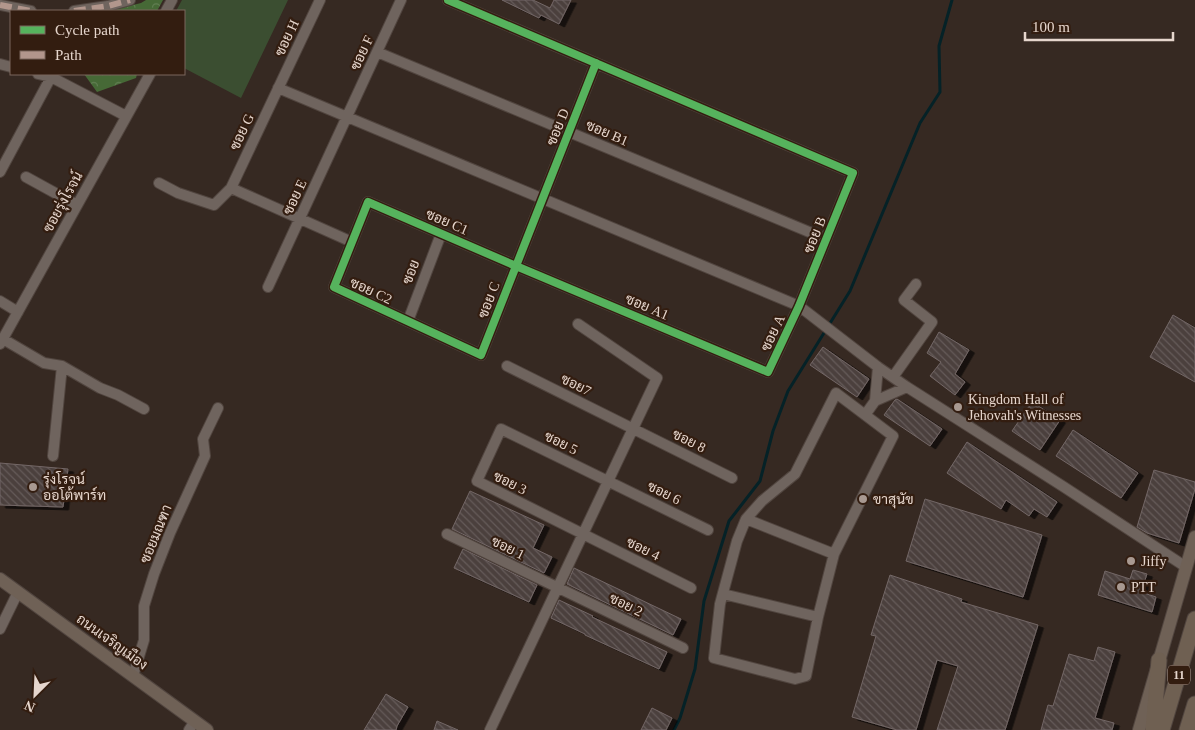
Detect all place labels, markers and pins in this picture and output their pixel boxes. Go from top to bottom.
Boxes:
place label: Kingdom Hall of Jehovah's Witnesses [968,392,1081,423]
marker: Kingdom Hall of Jehovah's Witnesses [952,401,964,413]
place label: รุ่งโรจน์ ออโต้พาร์ท [43,470,106,503]
marker: รุ่งโรจน์ ออโต้พาร์ท [27,481,39,493]
place label: ขาสุนัข [873,492,913,509]
marker: ขาสุนัข [857,493,869,505]
place label: Jiffy [1141,554,1166,569]
marker: Jiffy [1125,555,1137,567]
place label: PTT [1131,580,1156,595]
marker: PTT [1115,581,1127,593]

